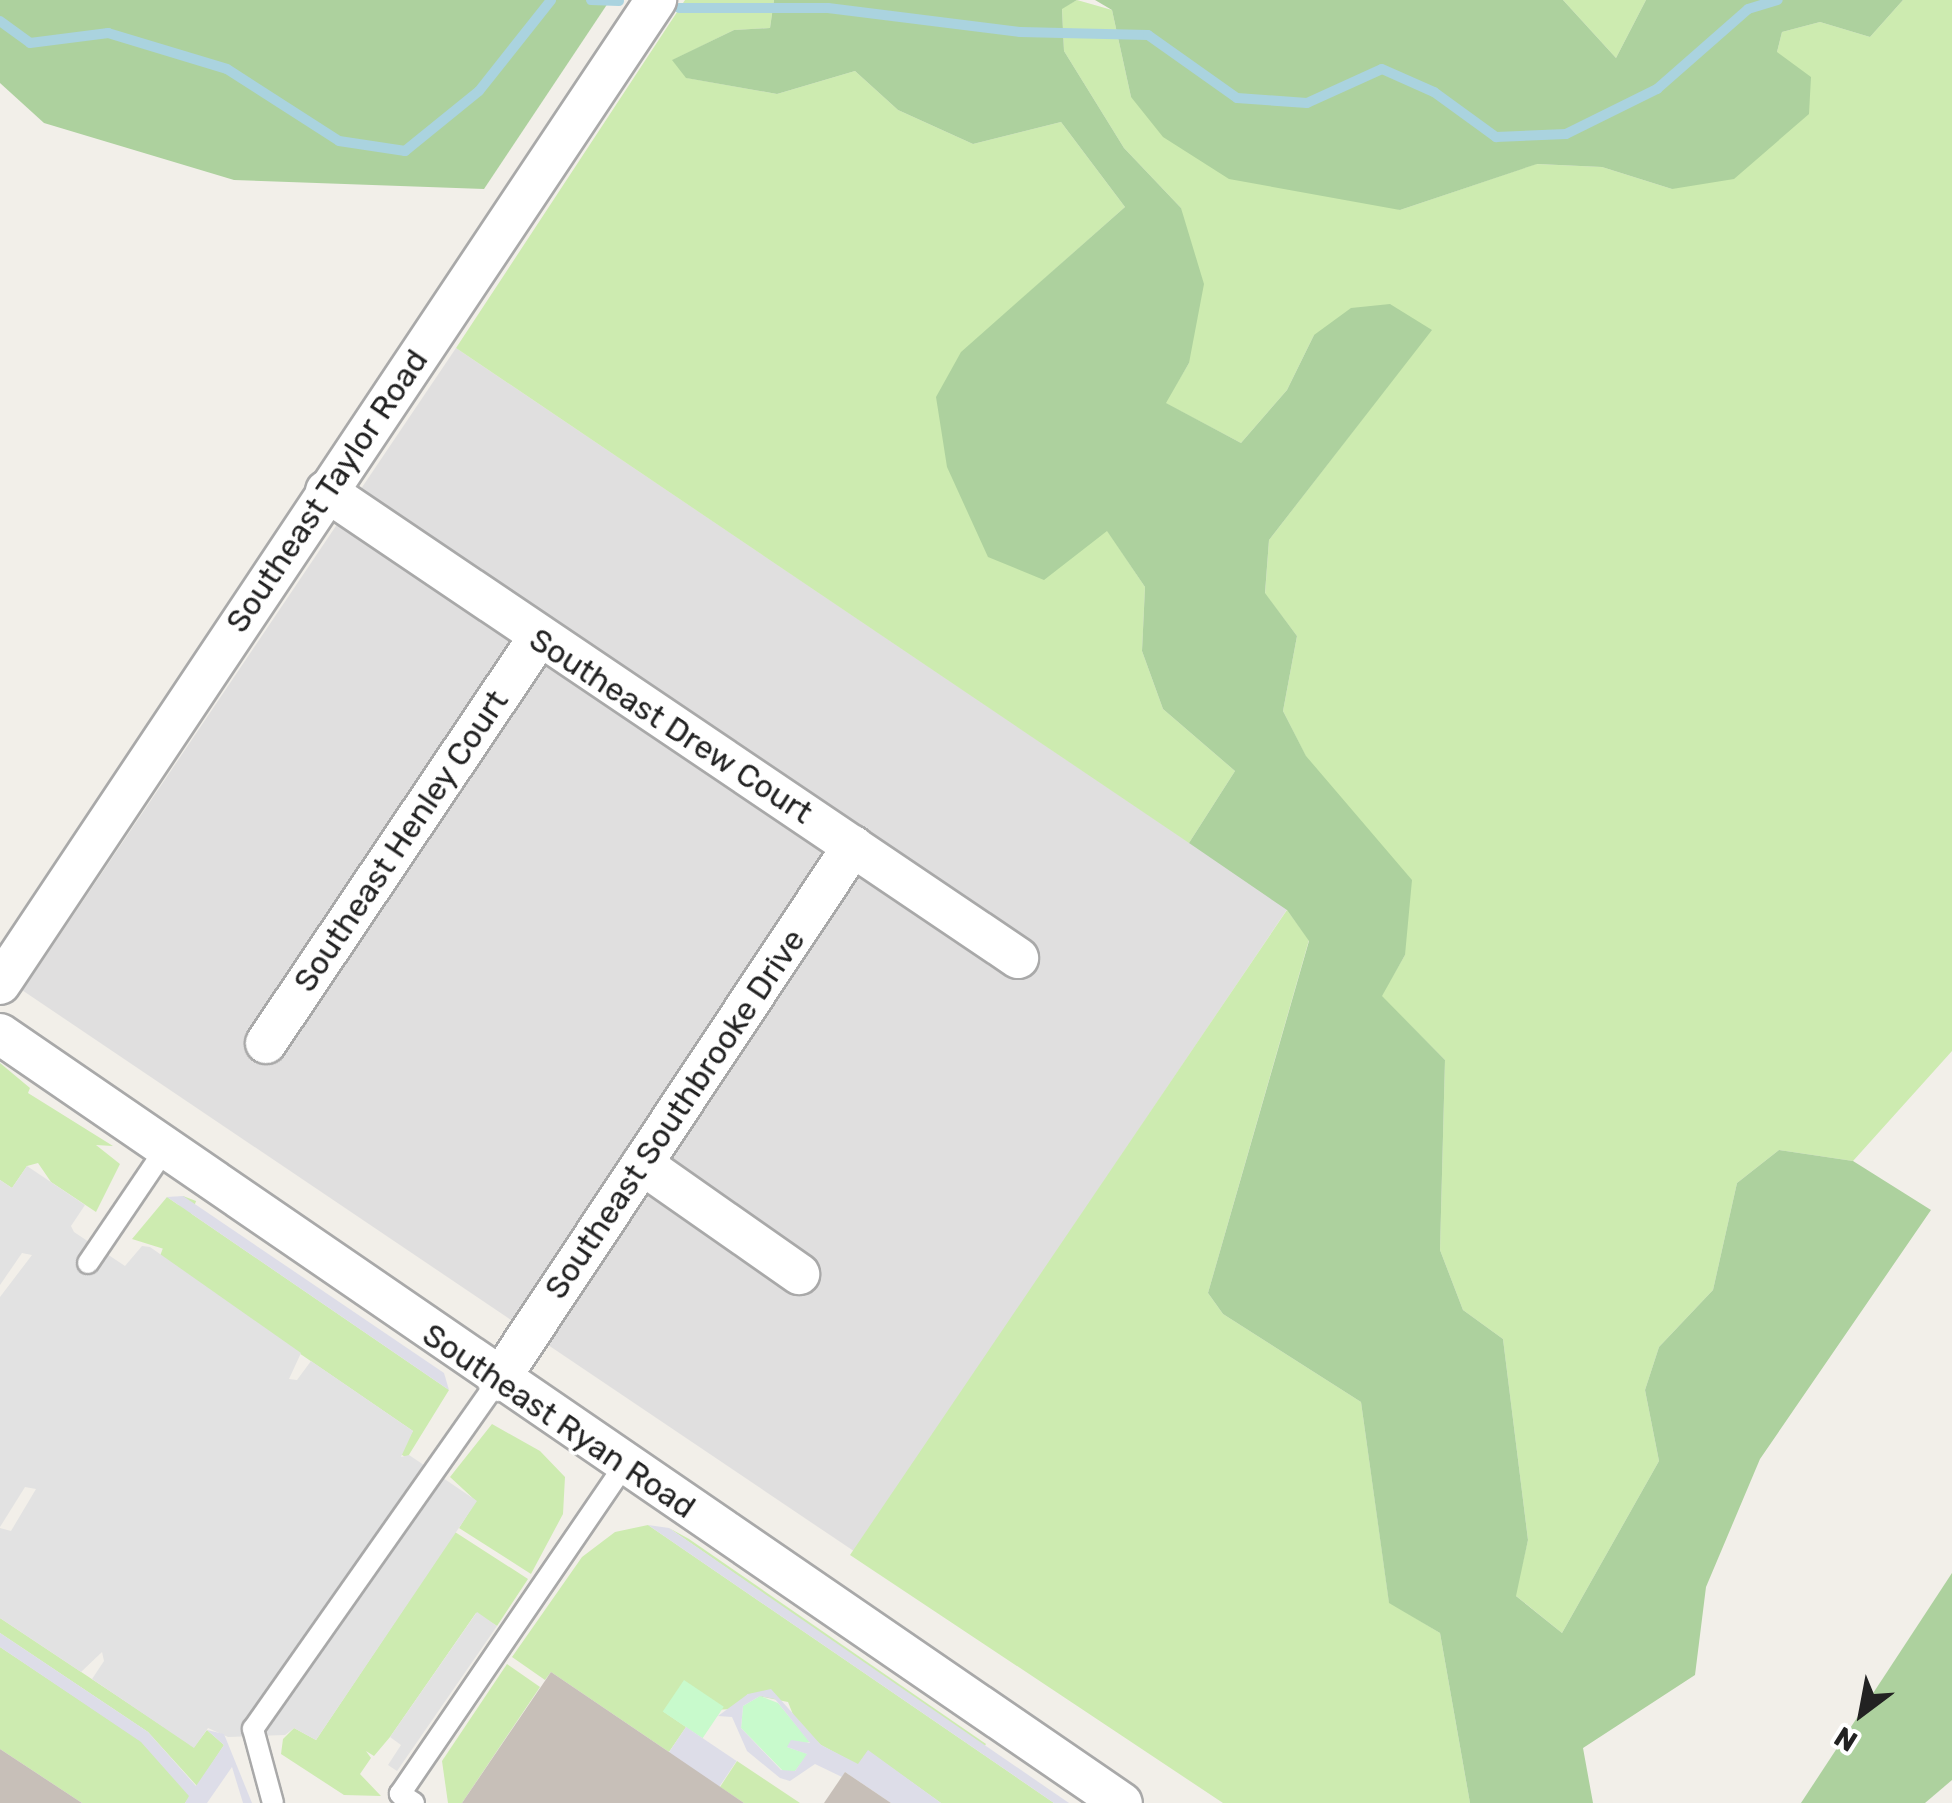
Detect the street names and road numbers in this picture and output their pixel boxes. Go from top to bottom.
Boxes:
street label: Southeast Taylor Road [218,342,436,640]
street label: Southeast Drew Court [522,620,820,832]
street label: Southeast Henley Court [286,683,516,999]
street label: Southeast Southbrooke Drive [537,922,813,1306]
street label: Southeast Ryan Road [415,1315,703,1527]

